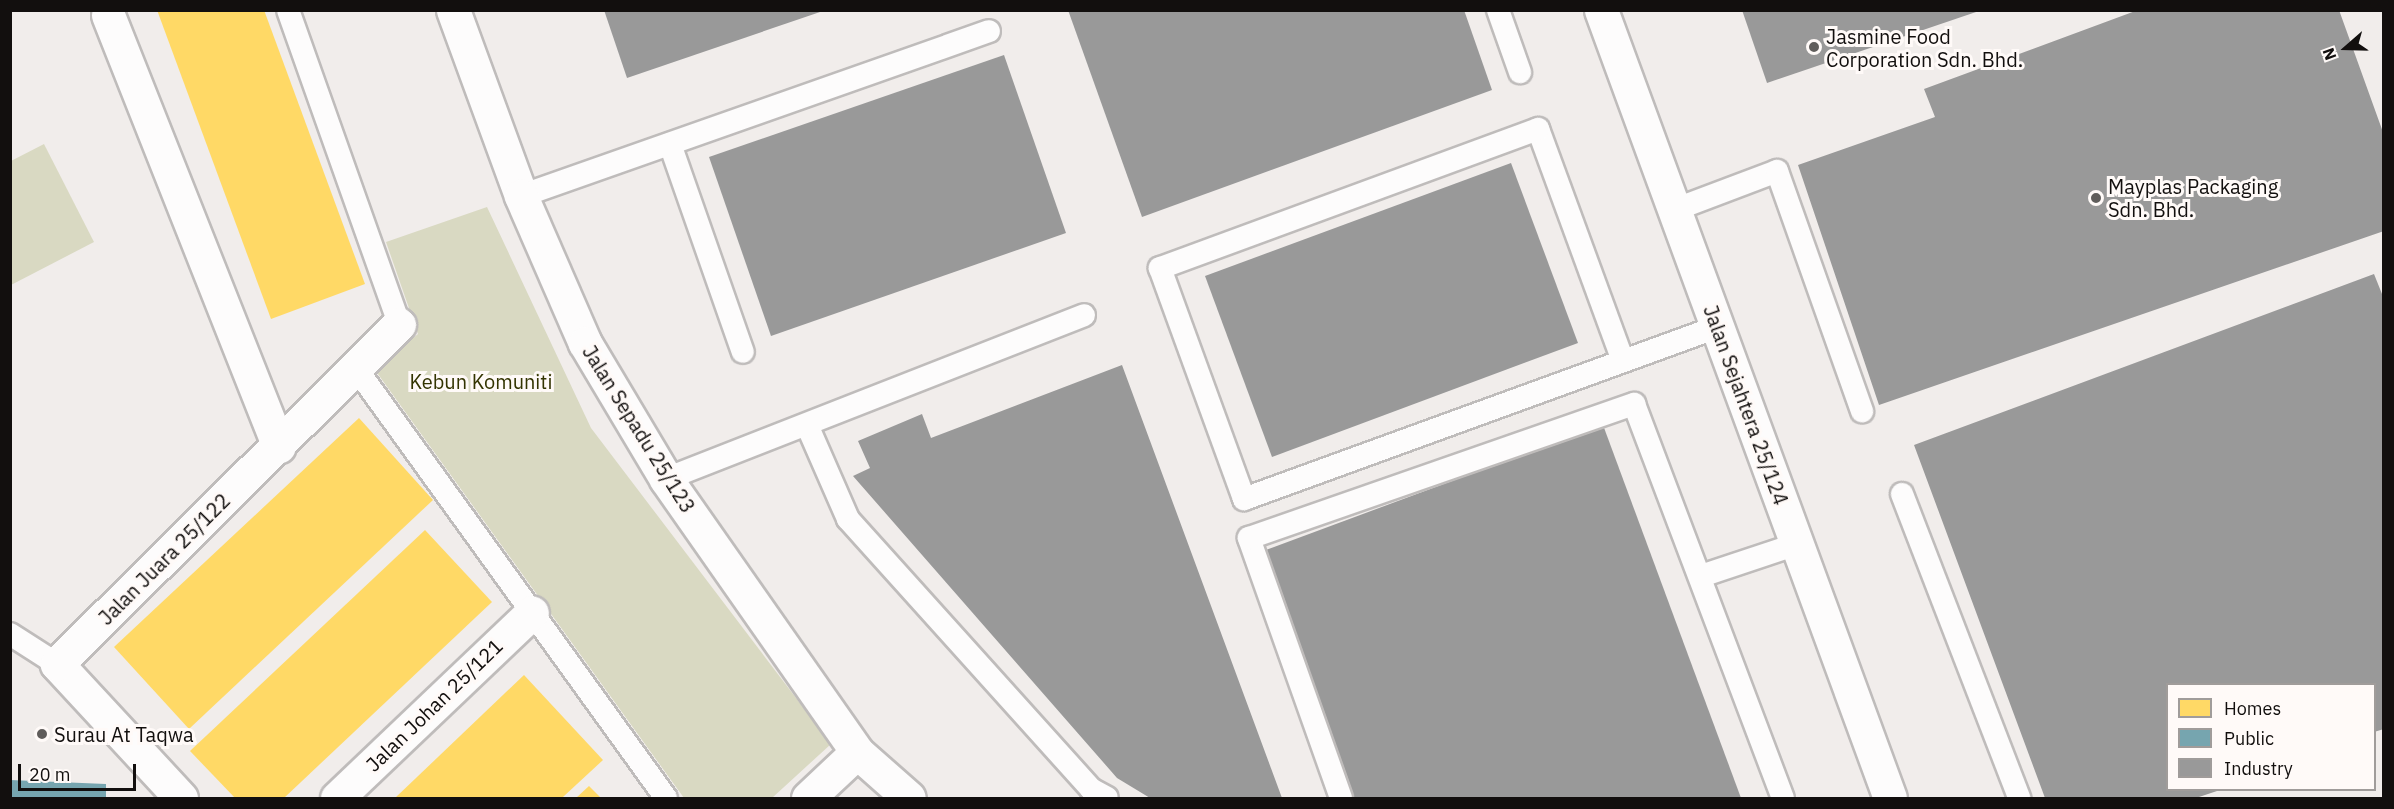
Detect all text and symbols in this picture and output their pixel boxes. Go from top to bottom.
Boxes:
north arrow [2316,18,2376,78]
place label: Jasmine Food Corporation Sdn. Bhd. [1826,24,2023,71]
marker: Jasmine Food Corporation Sdn. Bhd. [1807,40,1821,54]
text: N [2318,45,2340,63]
place label: Mayplas Packaging Sdn. Bhd. [2108,174,2278,221]
marker: Mayplas Packaging Sdn. Bhd. [2089,191,2103,205]
street label: Jalan Sejahtera 25/124 [1699,302,1793,508]
street label: Jalan Sepadu 25/123 [578,341,700,517]
park label: Kebun Komuniti [410,369,552,393]
street label: Jalan Juara 25/122 [93,488,235,630]
street label: Jalan Johan 25/121 [361,634,507,776]
legend [2166,683,2376,791]
text: Homes [2224,697,2281,720]
place label: Surau At Taqwa [54,722,194,746]
marker: Surau At Taqwa [35,727,49,741]
text: Public [2224,727,2274,750]
scale bar [21,752,140,790]
text: Industry [2224,757,2293,780]
text: 20 m [29,763,71,786]

